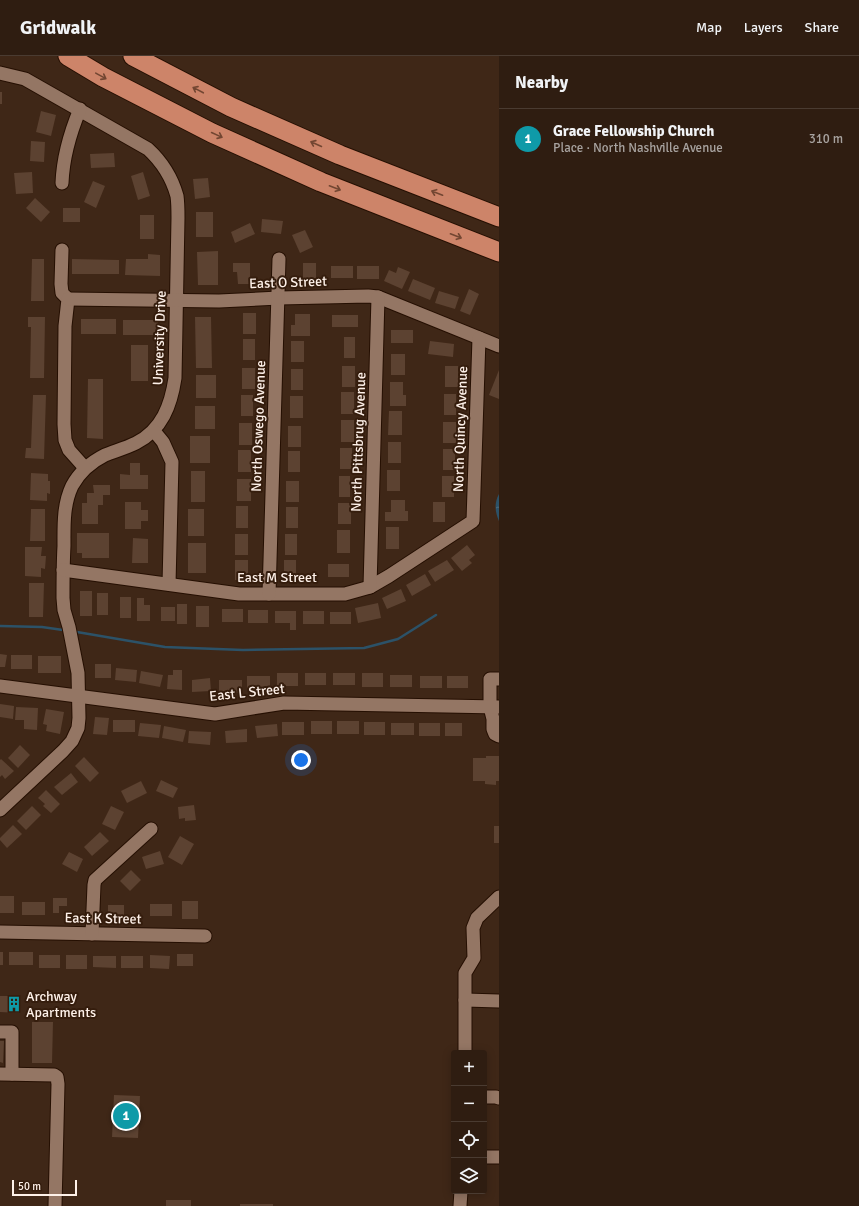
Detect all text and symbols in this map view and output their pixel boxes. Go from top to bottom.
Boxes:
text: Gridwalk [20,16,96,40]
text: Map [696,19,722,36]
text: Layers [744,19,783,36]
text: Share [805,19,839,36]
one-way arrow [95,72,107,80]
text: Nearby [515,72,568,93]
one-way arrow [192,85,204,93]
text: Grace Fellowship Church [553,122,714,140]
text: 1 [524,131,532,147]
text: 310 m [809,131,843,147]
one-way arrow [210,132,222,139]
one-way arrow [310,140,322,147]
text: Place · North Nashville Avenue [553,140,723,156]
one-way arrow [329,185,341,193]
one-way arrow [431,188,443,196]
one-way arrow [450,232,462,240]
street label: East O Street [249,273,327,292]
street label: University Drive [149,290,170,386]
street label: North Oswego Avenue [248,360,269,492]
street label: North Quincy Avenue [450,366,471,492]
street label: North Pittsbrug Avenue [348,372,369,512]
street label: East M Street [237,569,317,586]
street label: East L Street [208,680,286,705]
your location [291,750,311,770]
street label: East K Street [64,909,142,928]
place label: Archway Apartments [26,988,96,1021]
building icon: Archway Apartments [5,995,23,1013]
map controls [451,1050,487,1194]
button: + [451,1050,487,1086]
button: − [451,1086,487,1122]
pin: 1 [113,1101,139,1131]
button: locate [451,1122,487,1158]
button: layers [451,1158,487,1194]
scale bar [12,1178,77,1197]
text: 50 m [18,1180,41,1193]

